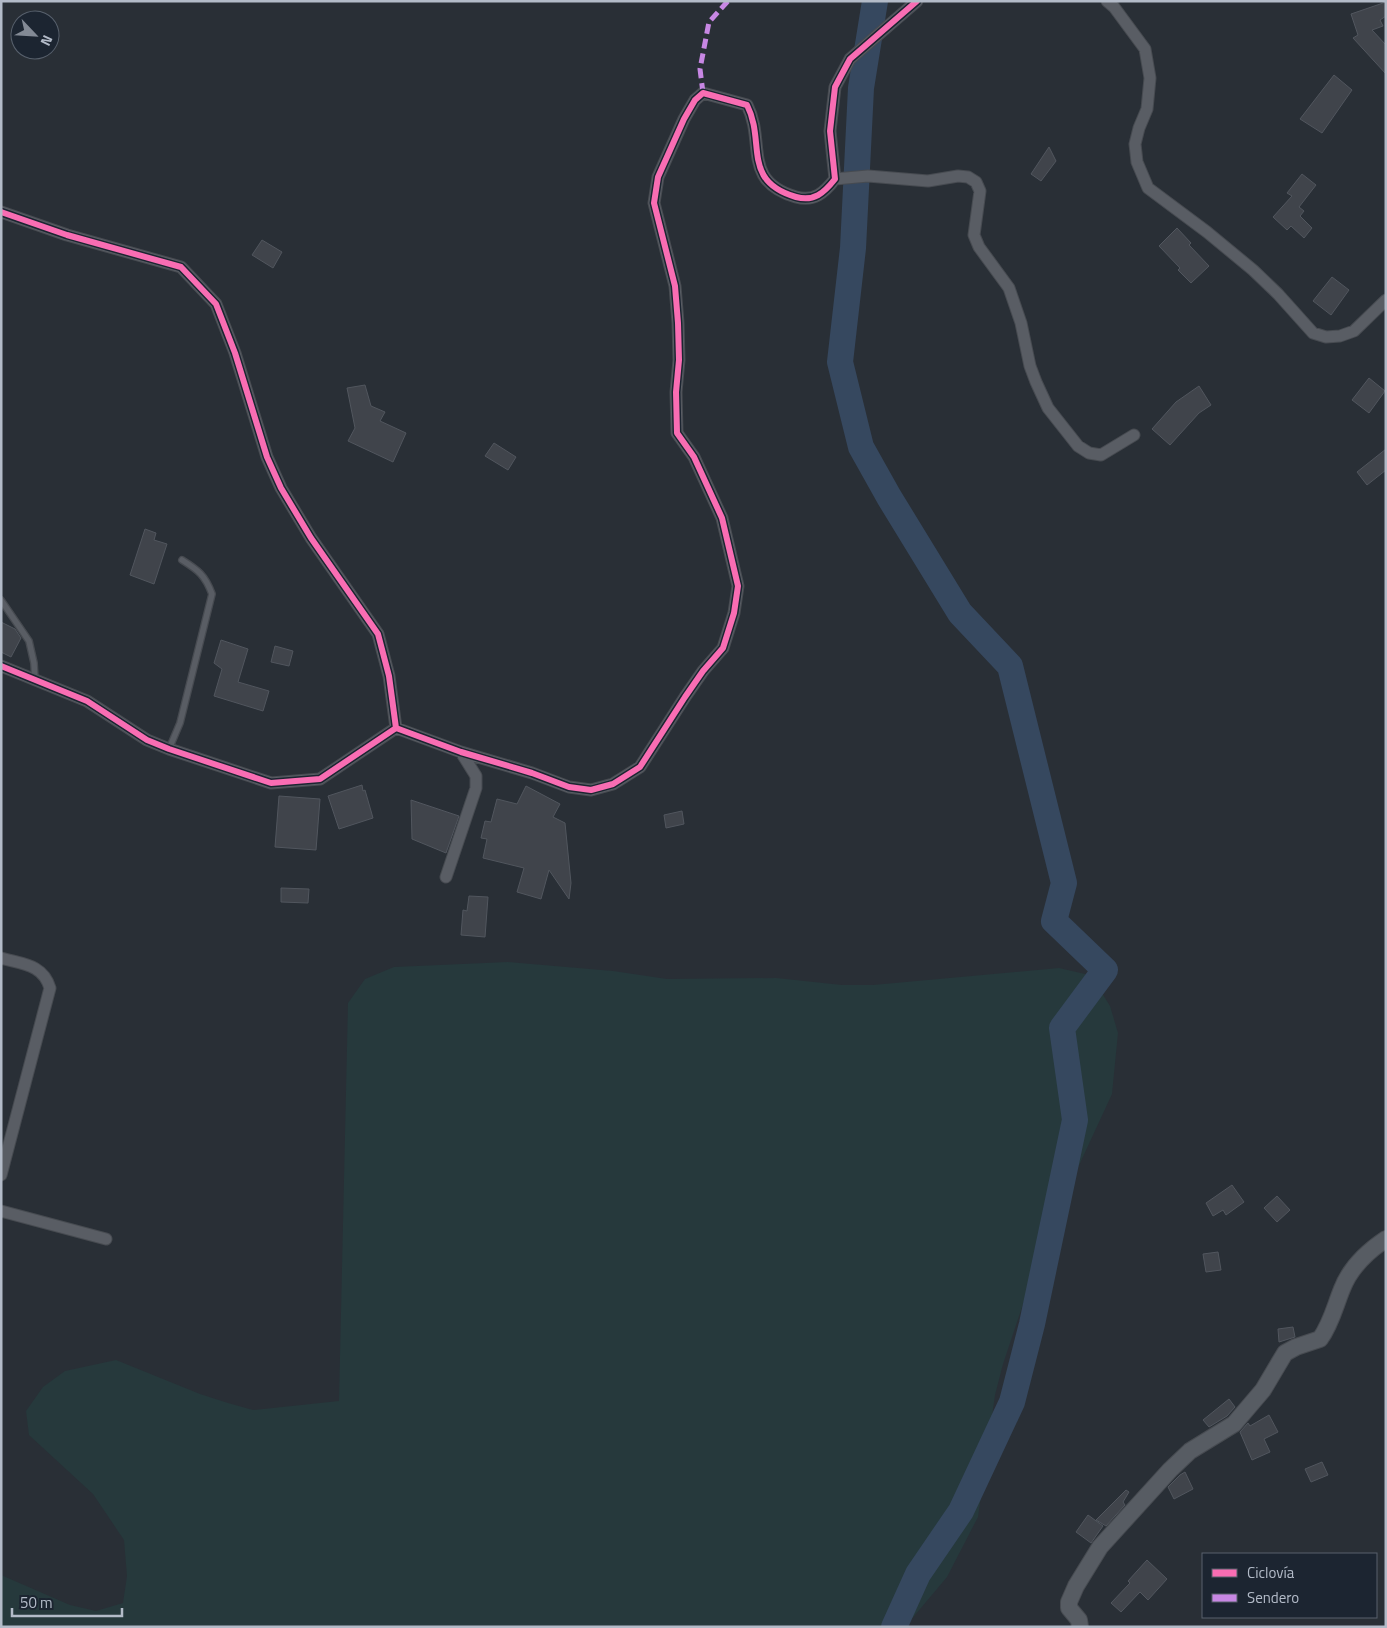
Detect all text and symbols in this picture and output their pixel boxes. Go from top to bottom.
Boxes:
north arrow [10,10,60,60]
text: N [36,32,59,50]
legend [1202,1553,1377,1618]
text: Ciclovía [1247,1561,1295,1584]
scale bar [12,1586,122,1618]
text: Sendero [1247,1586,1299,1609]
text: 50 m [20,1591,53,1614]

